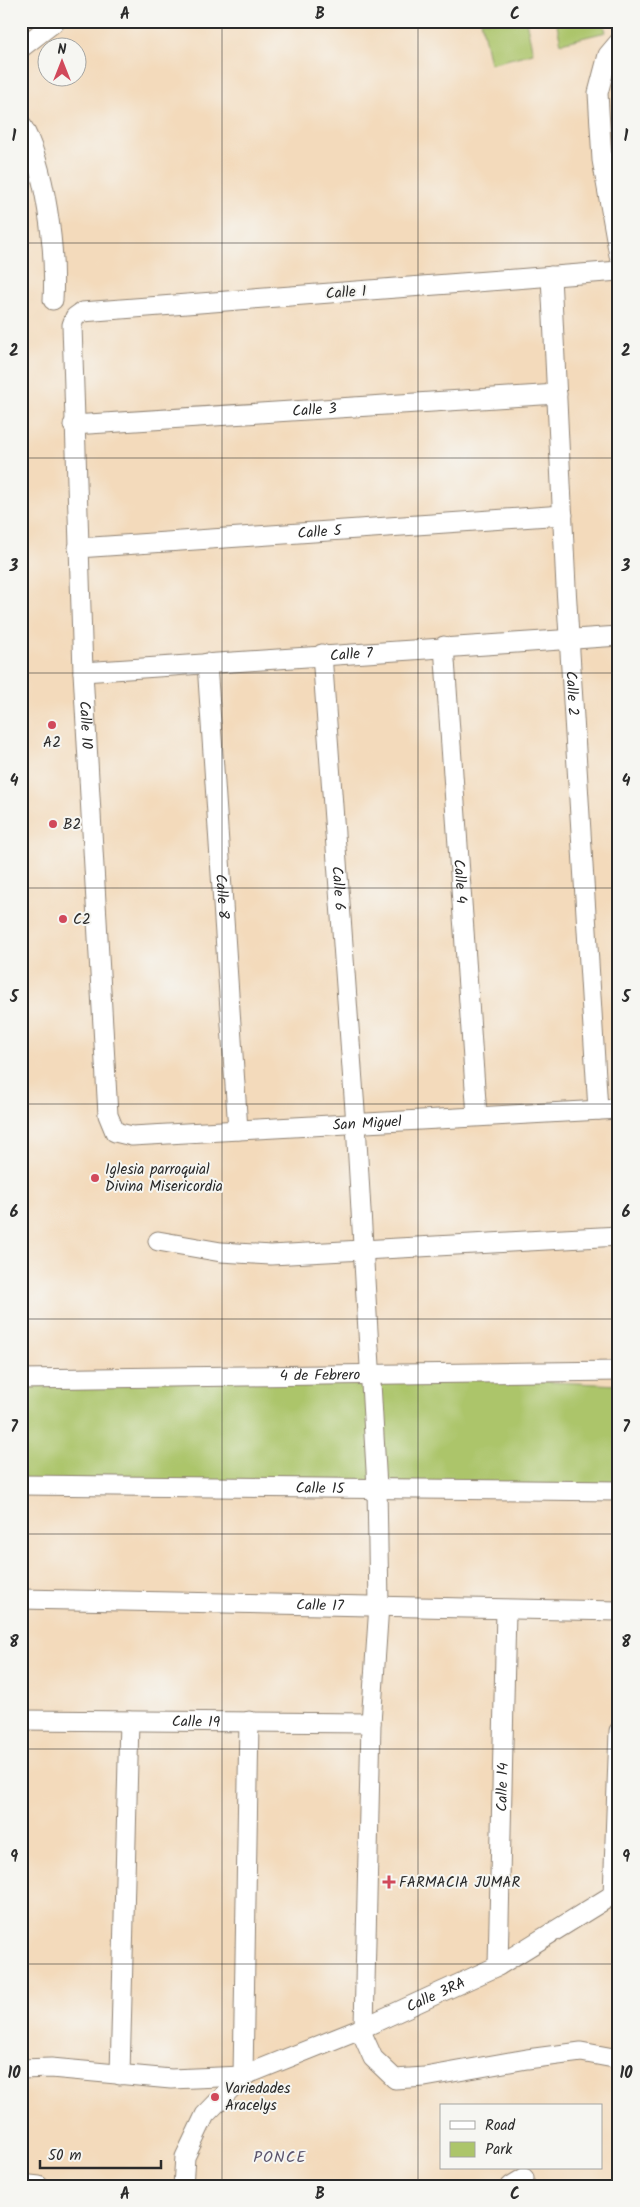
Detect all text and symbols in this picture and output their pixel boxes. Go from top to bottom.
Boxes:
text: A [120,2,130,27]
text: B [315,2,325,27]
text: C [510,2,520,27]
north arrow [38,38,88,88]
text: N [58,39,67,61]
text: 1 [12,124,17,149]
text: 1 [624,124,629,149]
street label: Calle 1 [325,280,368,306]
text: 2 [9,339,19,364]
text: 2 [621,339,631,364]
street label: Calle 3 [291,397,338,424]
street label: Calle 5 [297,519,343,546]
text: 3 [9,554,19,579]
text: 3 [621,554,631,579]
street label: Calle 7 [329,641,375,668]
street label: Calle 2 [558,670,585,717]
street label: Calle 10 [72,700,98,750]
marker: A2 [46,719,58,731]
place label: A2 [43,731,61,755]
text: 4 [10,769,19,794]
text: 4 [622,769,631,794]
place label: B2 [63,813,81,837]
marker: B2 [47,818,59,830]
street label: Calle 4 [446,858,473,905]
street label: Calle 6 [324,865,352,912]
street label: Calle 8 [208,873,235,921]
place label: C2 [73,908,91,932]
marker: C2 [57,913,69,925]
text: 5 [9,985,20,1010]
text: 5 [621,985,632,1010]
street label: San Miguel [332,1110,403,1138]
place label: Iglesia parroquial Divina Misericordia [105,1158,223,1199]
marker: Iglesia parroquial Divina Misericordia [89,1172,101,1184]
text: 6 [10,1200,19,1225]
text: 6 [622,1200,631,1225]
street label: 4 de Febrero [280,1363,361,1389]
text: 7 [10,1415,18,1440]
text: 7 [622,1415,630,1440]
street label: Calle 15 [295,1477,346,1501]
street label: Calle 17 [296,1594,345,1618]
text: 8 [9,1630,19,1655]
text: 8 [621,1630,631,1655]
street label: Calle 19 [172,1710,221,1735]
street label: Calle 14 [490,1762,516,1812]
text: 9 [10,1845,18,1870]
text: 9 [622,1845,630,1870]
place label: FARMACIA JUMAR [399,1871,520,1895]
marker: FARMACIA JUMAR [383,1876,395,1888]
street label: Calle 3RA [403,1971,470,2019]
text: 10 [7,2061,21,2086]
text: 10 [619,2061,633,2086]
place label: Variedades Aracelys [225,2077,291,2118]
marker: Variedades Aracelys [209,2091,221,2103]
legend [440,2104,602,2170]
text: Road [485,2114,516,2138]
scale bar [40,2137,161,2169]
text: Park [485,2138,513,2162]
text: 50 m [48,2144,82,2168]
district label: PONCE [253,2145,307,2170]
text: A [120,2182,130,2207]
text: B [315,2182,325,2207]
text: C [510,2182,520,2207]

